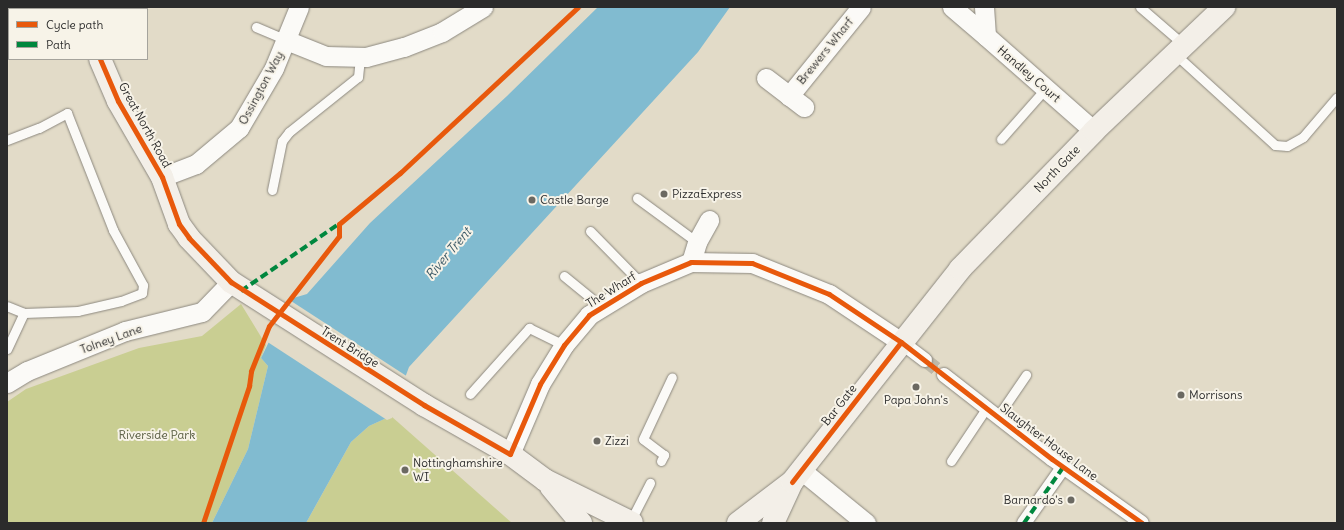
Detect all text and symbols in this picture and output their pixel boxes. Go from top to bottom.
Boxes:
legend [8,8,148,60]
street label: Brewers Wharf [794,15,856,87]
text: Cycle path [46,17,103,32]
text: Path [46,37,71,52]
street label: Handley Court [995,43,1063,105]
street label: Ossington Way [236,49,286,127]
street label: Great North Road [116,80,174,170]
street label: North Gate [1031,143,1083,195]
place label: PizzaExpress [672,187,742,201]
marker: PizzaExpress [659,189,669,199]
place label: Castle Barge [540,193,609,207]
marker: Castle Barge [527,195,537,205]
water label: River Trent [423,225,475,283]
street label: The Wharf [583,269,639,311]
street label: Tolney Lane [78,321,144,357]
street label: Trent Bridge [318,323,382,371]
street label: Bar Gate [818,382,860,428]
marker: Papa John's [911,382,921,392]
place label: Morrisons [1189,388,1242,402]
marker: Morrisons [1176,390,1186,400]
place label: Papa John's [884,393,948,407]
street label: Slaughter House Lane [997,401,1101,483]
park label: Riverside Park [119,428,195,442]
place label: Zizzi [605,434,629,448]
marker: Zizzi [592,436,602,446]
place label: Nottinghamshire WI [413,456,503,484]
marker: Nottinghamshire WI [400,465,410,475]
place label: Barnardo's [1003,493,1063,507]
marker: Barnardo's [1066,495,1076,505]

